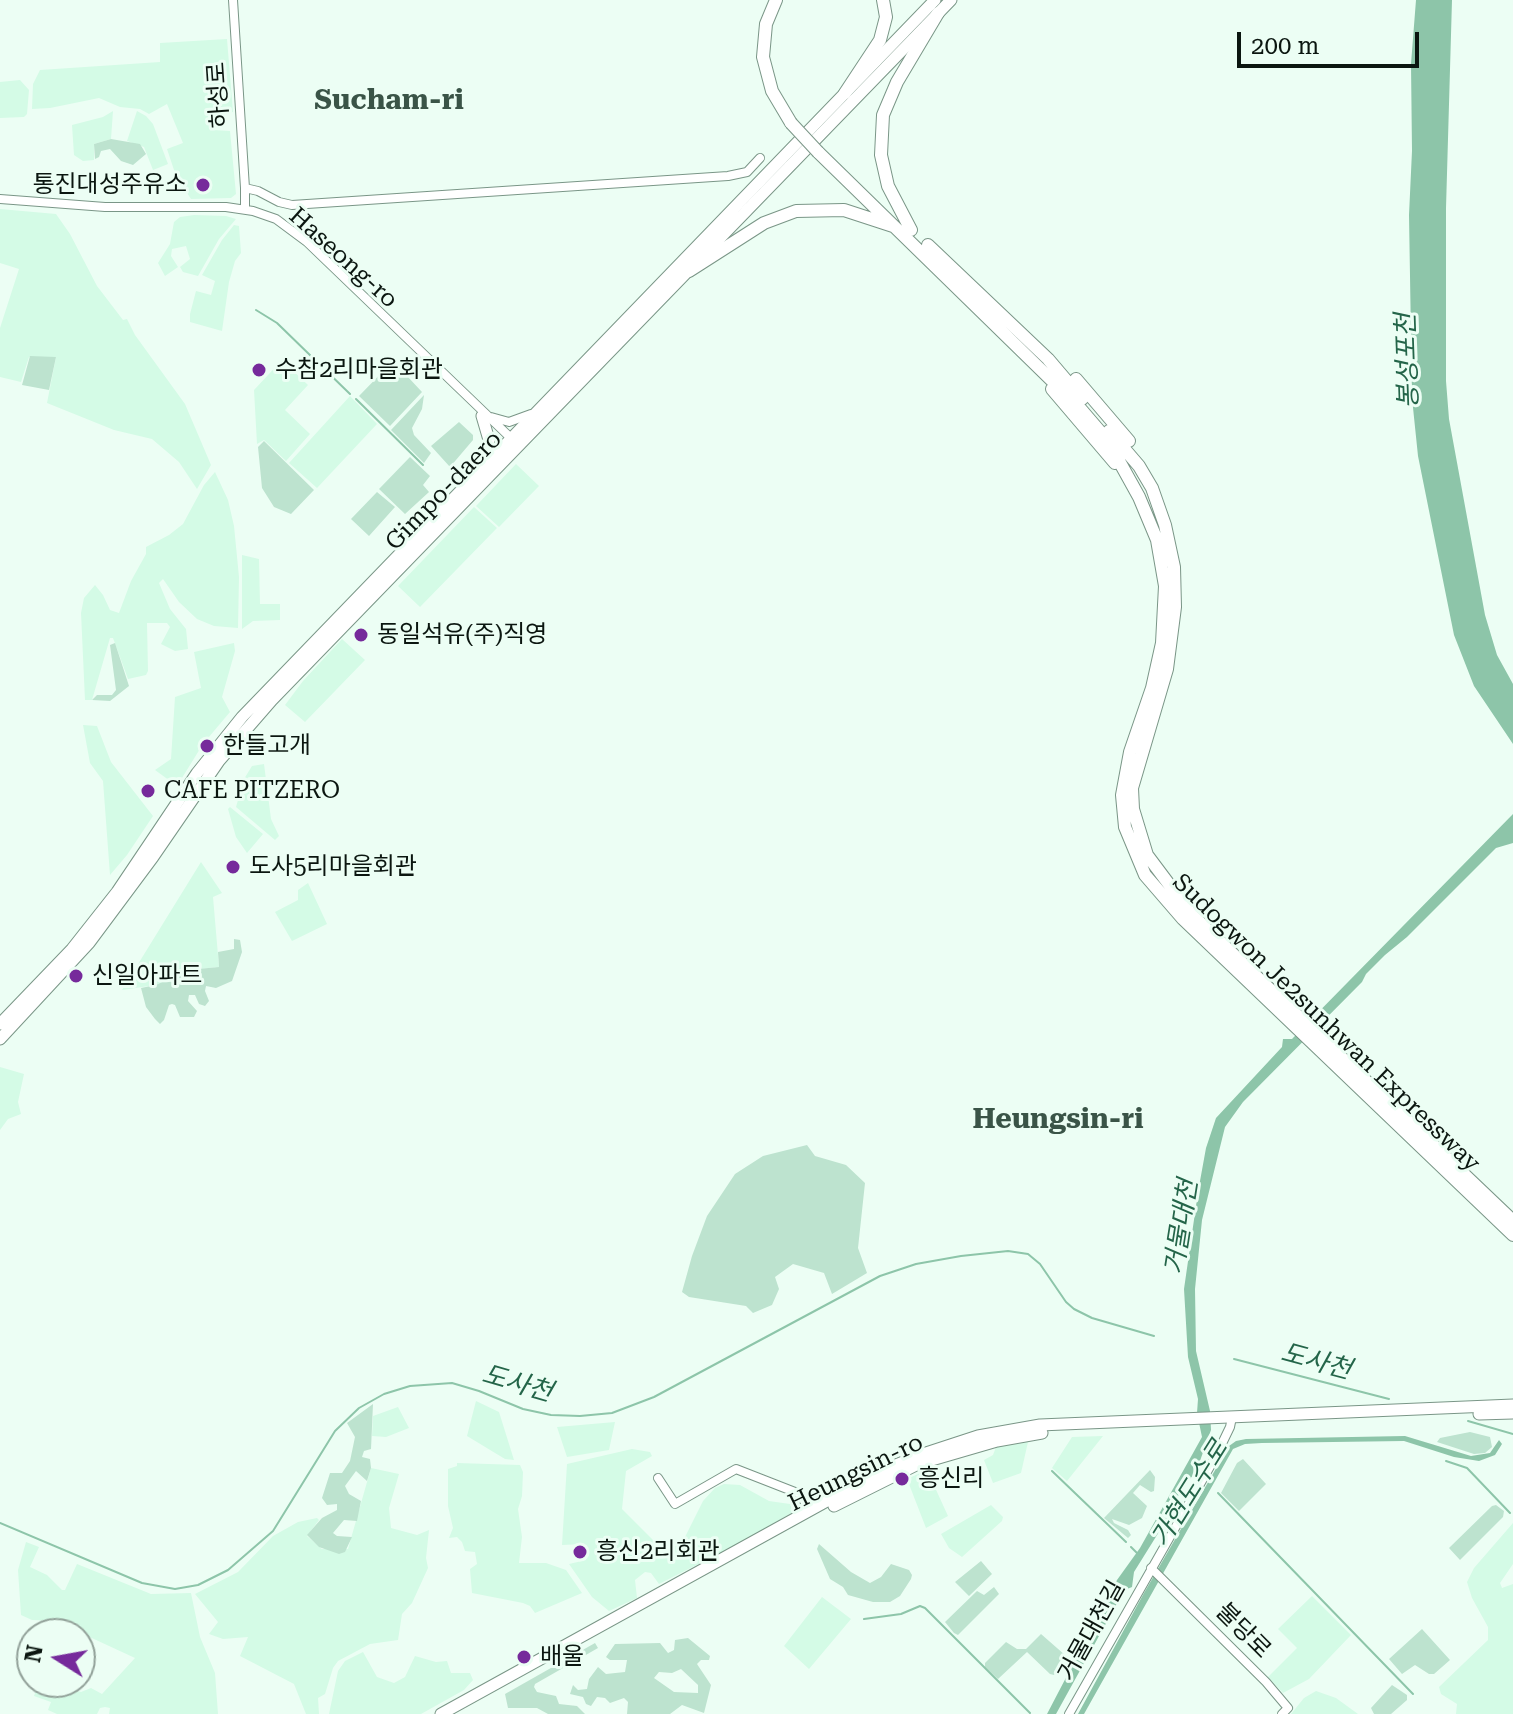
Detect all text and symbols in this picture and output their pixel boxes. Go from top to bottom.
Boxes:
scale bar [1241,16,1423,66]
text: 200 m [1251,32,1319,60]
street label: 하성로 [202,61,236,129]
district label: Sucham-ri [314,84,464,118]
place label: 통진대성주유소 [32,171,187,199]
marker: 통진대성주유소 [194,176,212,194]
street label: Haseong-ro [283,202,403,314]
water label: 봉성포천 [1391,313,1425,409]
place label: 수참2리마을회관 [275,356,443,384]
marker: 수참2리마을회관 [250,361,268,379]
street label: Gimpo-daero [380,425,508,557]
place label: 동일석유(주)직영 [377,621,547,649]
marker: 동일석유(주)직영 [352,626,370,644]
place label: 한들고개 [223,732,311,760]
marker: 한들고개 [198,737,216,755]
place label: CAFE PITZERO [164,777,340,805]
marker: CAFE PITZERO [139,782,157,800]
place label: 도사5리마을회관 [249,853,417,881]
marker: 도사5리마을회관 [224,858,242,876]
street label: Sudogwon Je2sunhwan Expressway [1166,868,1486,1178]
place label: 신일아파트 [92,962,202,990]
marker: 신일아파트 [67,967,85,985]
district label: Heungsin-ri [972,1103,1144,1137]
water label: 거물대천 [1159,1177,1205,1277]
water label: 도사천 [1277,1338,1355,1386]
water label: 도사천 [478,1359,556,1409]
street label: Heungsin-ro [784,1428,928,1518]
water label: 가현도수로 [1145,1435,1235,1553]
place label: 흥신리 [918,1465,984,1493]
marker: 흥신리 [893,1470,911,1488]
place label: 흥신2리회관 [596,1538,720,1566]
marker: 흥신2리회관 [571,1543,589,1561]
street label: 거물대천길 [1053,1576,1131,1686]
street label: 불당로 [1209,1597,1277,1665]
north arrow [16,1618,96,1698]
text: N [20,1643,48,1664]
place label: 배울 [540,1643,584,1671]
marker: 배울 [515,1648,533,1666]

